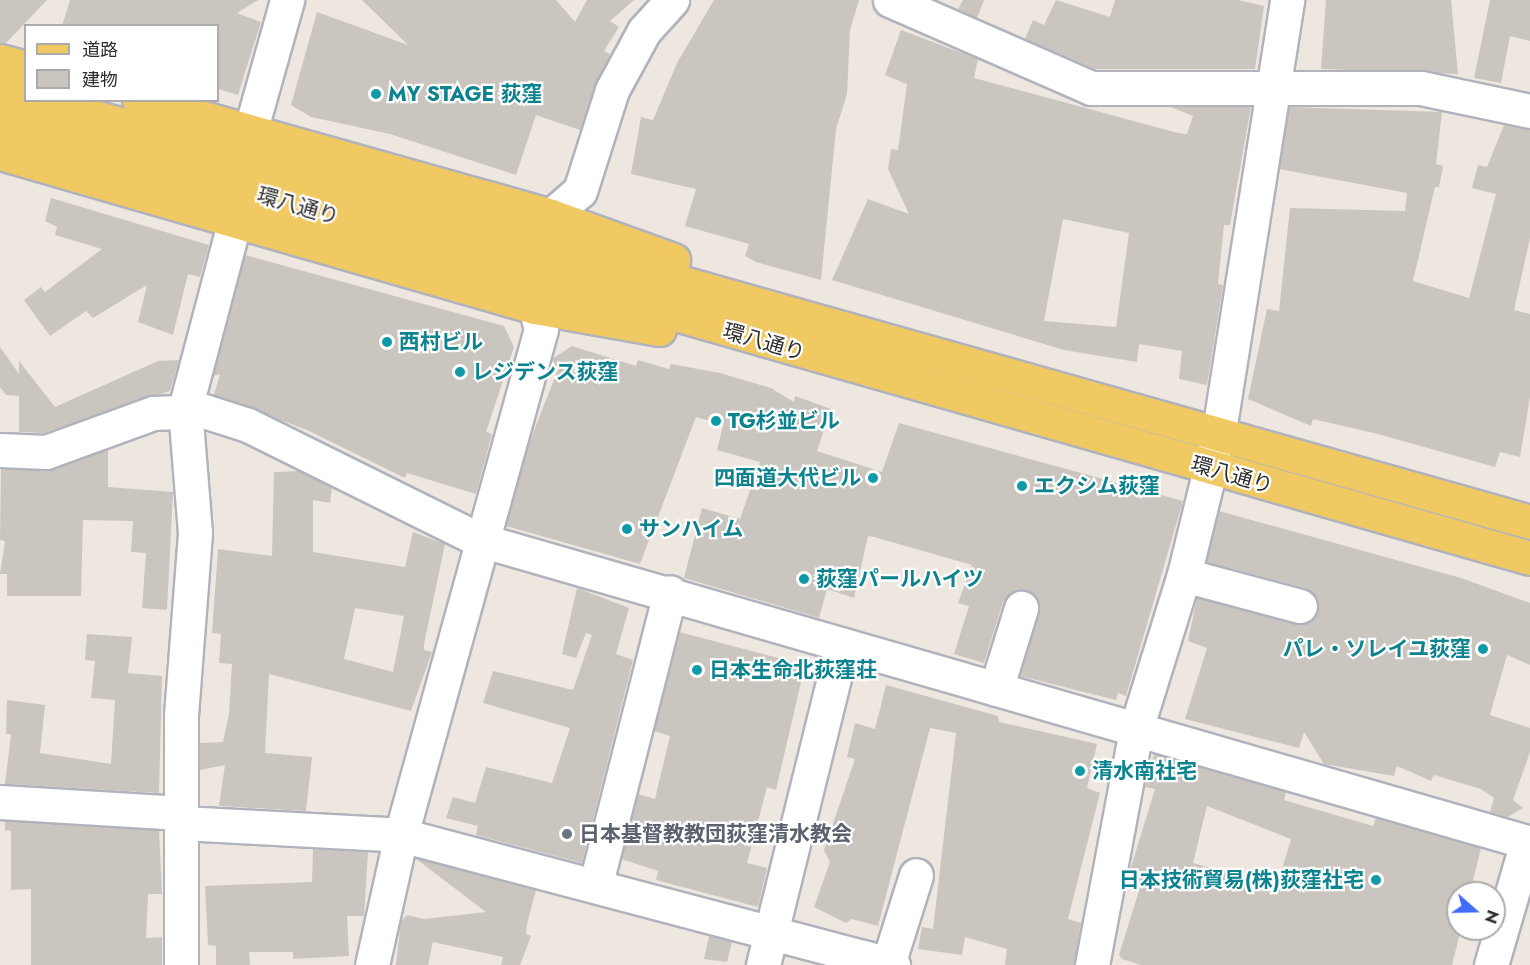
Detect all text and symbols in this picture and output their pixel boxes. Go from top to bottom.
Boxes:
legend [24,24,219,102]
text: 道路 [82,37,118,63]
text: 建物 [82,67,118,93]
place label: MY STAGE 荻窪 [388,81,543,107]
marker: MY STAGE 荻窪 [369,87,383,101]
street label: 環八通り [254,182,342,230]
street label: 環八通り [720,318,808,366]
place label: 西村ビル [399,329,483,355]
marker: 西村ビル [380,335,394,349]
place label: レジデンス荻窪 [472,359,619,385]
marker: レジデンス荻窪 [453,365,467,379]
place label: TG杉並ビル [728,408,840,434]
marker: TG杉並ビル [709,414,723,428]
street label: 環八通り [1188,451,1276,499]
place label: 四面道大代ビル [714,465,861,491]
marker: 四面道大代ビル [866,471,880,485]
place label: エクシム荻窪 [1034,473,1160,499]
marker: エクシム荻窪 [1015,479,1029,493]
place label: サンハイム [639,516,744,542]
marker: サンハイム [620,522,634,536]
place label: 荻窪パールハイツ [816,566,984,592]
marker: 荻窪パールハイツ [797,572,811,586]
place label: パレ・ソレイユ荻窪 [1282,636,1471,662]
marker: パレ・ソレイユ荻窪 [1476,642,1490,656]
place label: 日本生命北荻窪荘 [709,657,877,683]
marker: 日本生命北荻窪荘 [690,663,704,677]
place label: 清水南社宅 [1092,758,1197,784]
marker: 清水南社宅 [1073,764,1087,778]
place label: 日本基督教教団荻窪清水教会 [579,821,852,847]
marker: 日本基督教教団荻窪清水教会 [560,827,574,841]
place label: 日本技術貿易(株)荻窪社宅 [1119,867,1364,893]
marker: 日本技術貿易(株)荻窪社宅 [1369,873,1383,887]
north arrow [1446,881,1506,941]
text: N [1479,907,1504,927]

